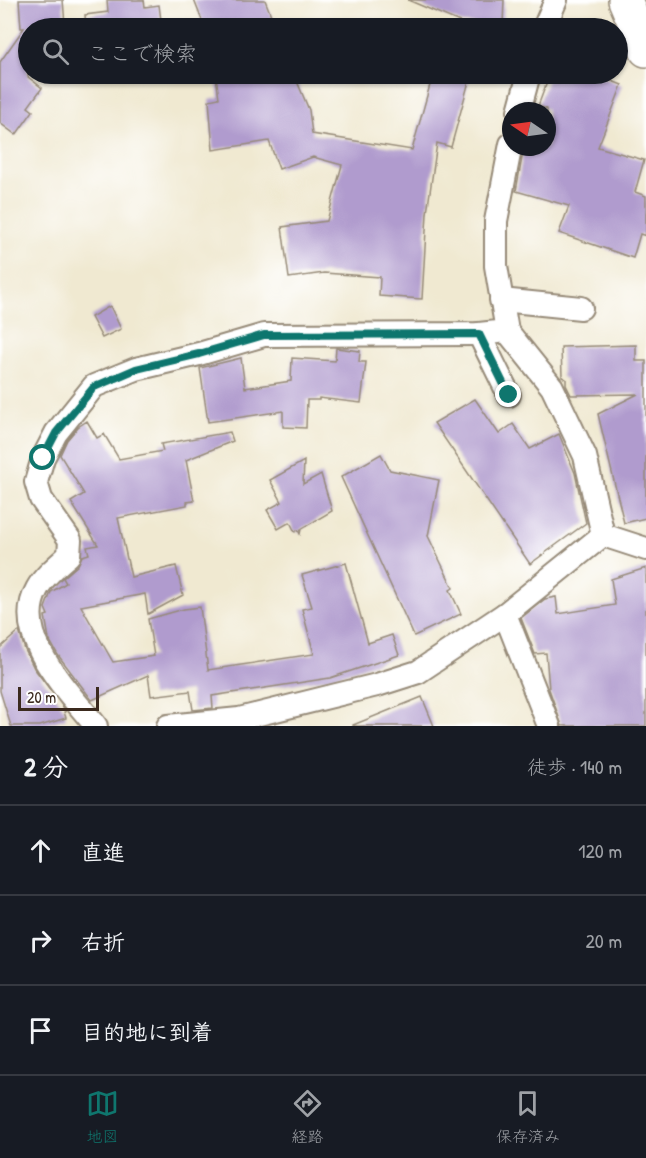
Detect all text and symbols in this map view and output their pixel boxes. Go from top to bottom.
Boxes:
search box [18,18,628,84]
icon: search [39,35,72,68]
text: ここで検索 [87,38,197,68]
north arrow [502,102,556,156]
route end [495,381,521,407]
route start [29,444,55,470]
scale bar [18,684,99,712]
text: 20 m [27,686,56,708]
text: 2 分 [24,749,68,784]
text: 徒歩 · 140 m [527,753,622,780]
icon: ahead [24,834,57,867]
text: 直進 [81,837,125,867]
text: 120 m [578,837,622,864]
icon: right [24,924,57,957]
text: 右折 [81,927,125,957]
text: 20 m [585,927,622,954]
icon: arrive [24,1014,57,1047]
text: 目的地に到着 [81,1017,213,1047]
tab: 地図 [86,1087,119,1147]
tab: 経路 [291,1087,324,1147]
tab: 保存済み [496,1087,560,1147]

